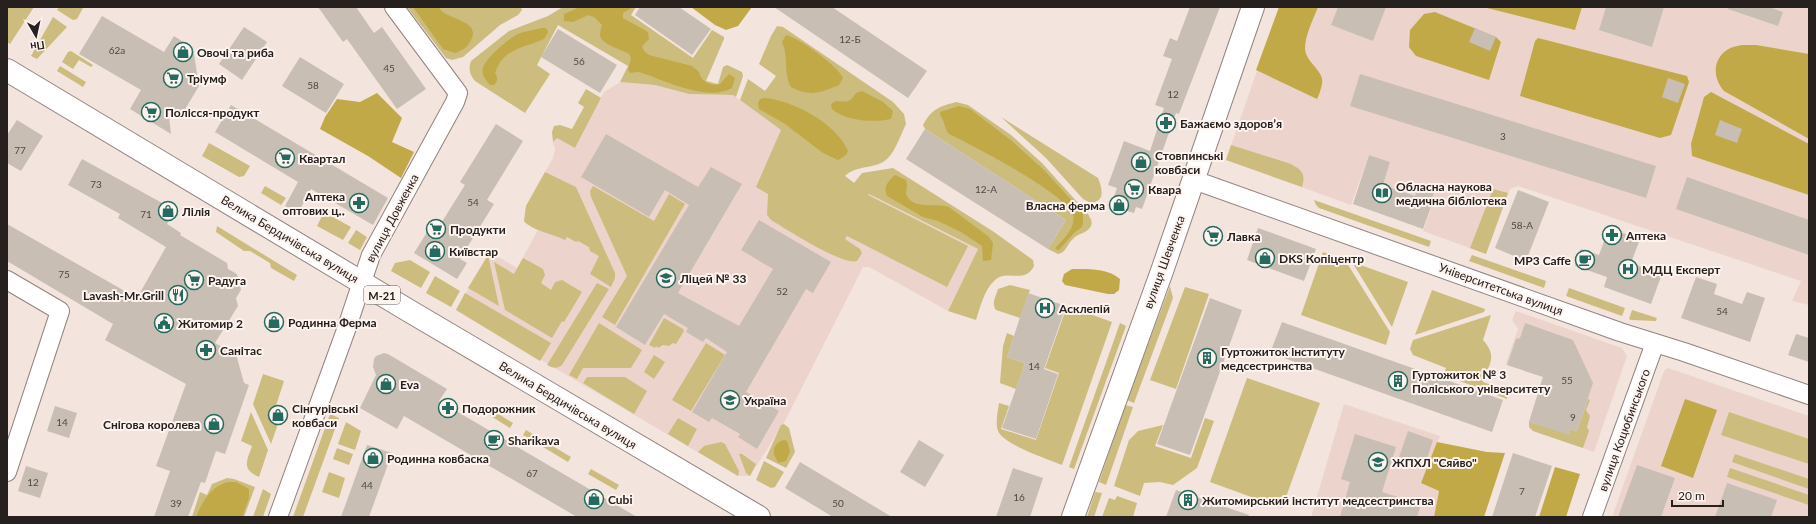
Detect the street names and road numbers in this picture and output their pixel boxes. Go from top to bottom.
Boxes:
street label: вулиця Довженка [362,171,422,265]
street label: Велика Бердичівська вулиця [218,192,362,286]
street label: вулиця Шевченка [1140,213,1188,311]
street label: Університетська вулиця [1437,260,1565,318]
road number: М-21 [364,286,400,304]
street label: Велика Бердичівська вулиця [496,358,640,452]
street label: вулиця Коцюбинського [1595,367,1653,493]

